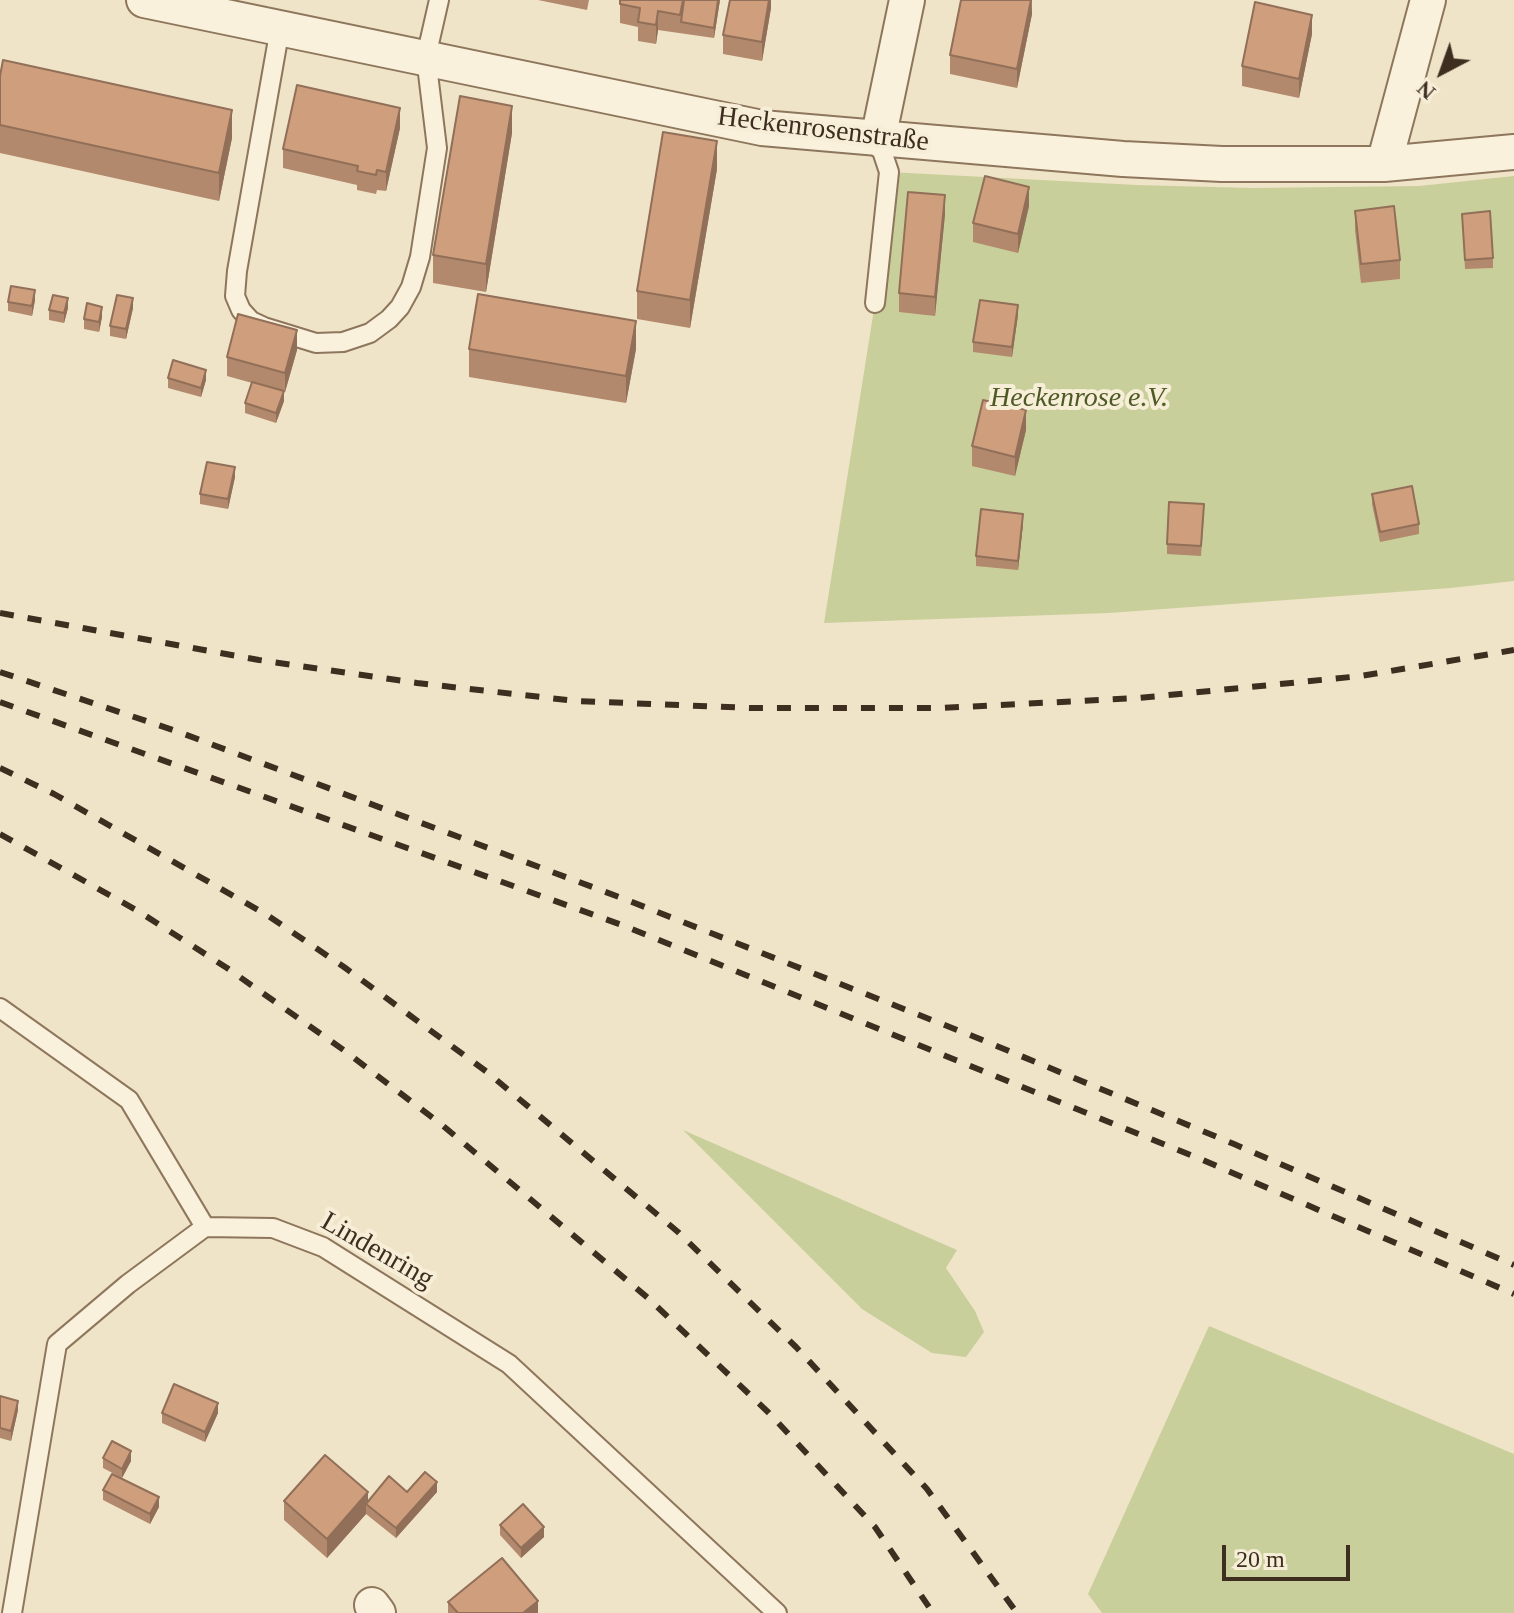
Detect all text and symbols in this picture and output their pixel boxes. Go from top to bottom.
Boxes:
north arrow [1402,32,1482,112]
text: N [1412,76,1440,105]
street label: Heckenrosenstraße [715,100,931,160]
park label: Heckenrose e.V. [990,382,1168,416]
street label: Lindenring [315,1205,439,1297]
scale bar [1226,1529,1354,1579]
text: 20 m [1236,1546,1285,1572]

